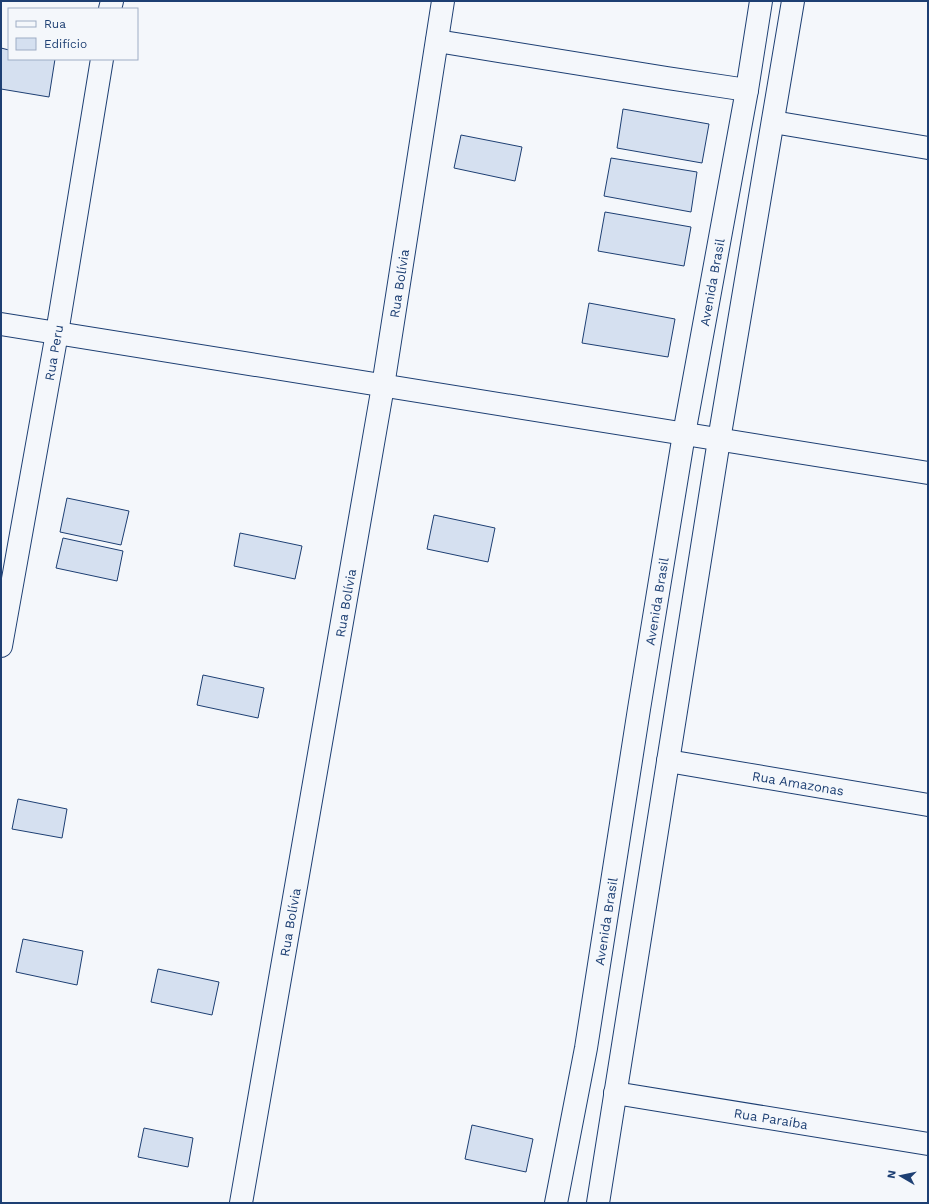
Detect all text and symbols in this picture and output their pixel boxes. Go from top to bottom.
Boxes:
legend [8,8,138,60]
text: Rua [44,17,66,31]
text: Edifício [44,37,87,51]
street label: Avenida Brasil [696,237,727,327]
street label: Rua Bolívia [386,247,412,319]
street label: Rua Peru [41,323,66,382]
street label: Avenida Brasil [642,556,671,647]
street label: Rua Bolívia [332,567,359,638]
street label: Rua Amazonas [751,768,845,798]
street label: Avenida Brasil [592,876,620,967]
street label: Rua Bolívia [276,886,303,958]
street label: Rua Paraíba [733,1105,810,1132]
north arrow [881,1156,921,1196]
text: N [885,1169,899,1180]

